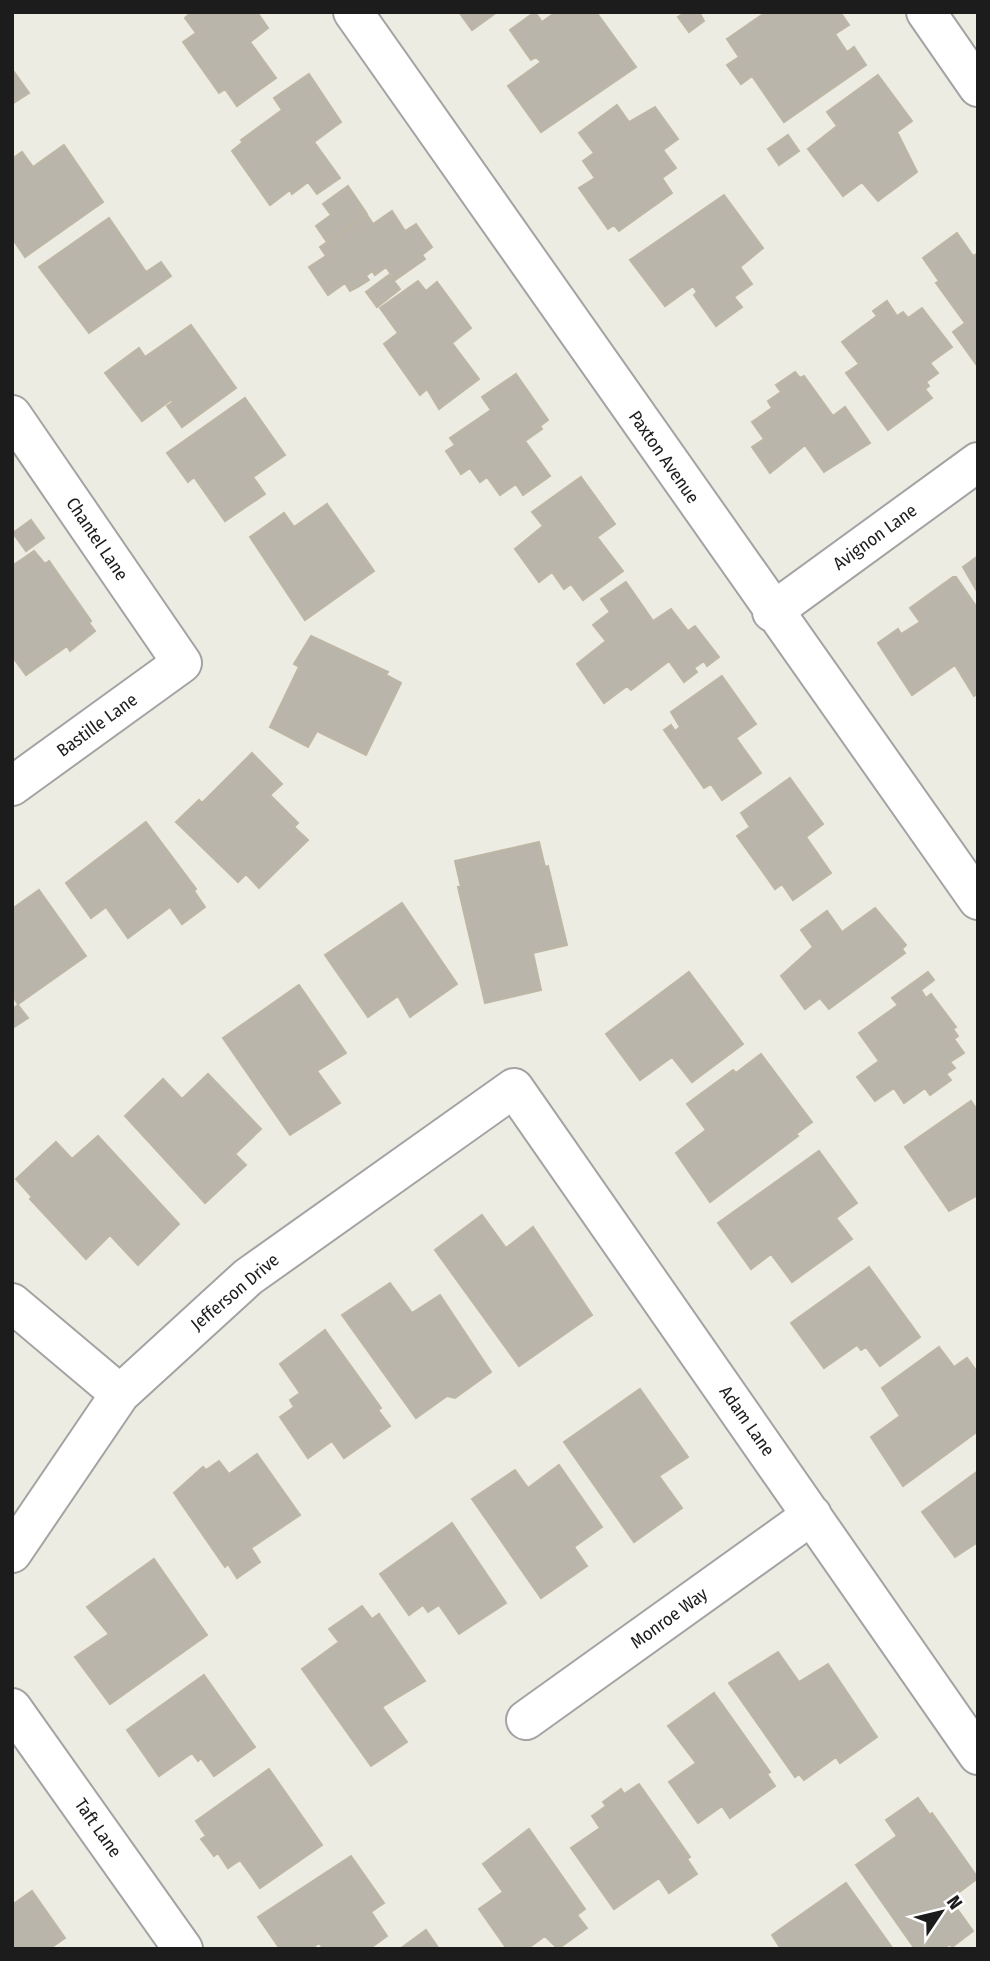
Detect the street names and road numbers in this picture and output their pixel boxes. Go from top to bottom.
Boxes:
street label: Paxton Avenue [624,406,704,508]
street label: Chantel Lane [61,493,133,585]
street label: Avignon Lane [829,499,921,575]
street label: Bastille Lane [52,688,142,762]
street label: Jefferson Drive [186,1249,284,1335]
street label: Adam Lane [715,1381,779,1461]
street label: Monroe Way [626,1583,712,1653]
street label: Taft Lane [70,1794,126,1862]

